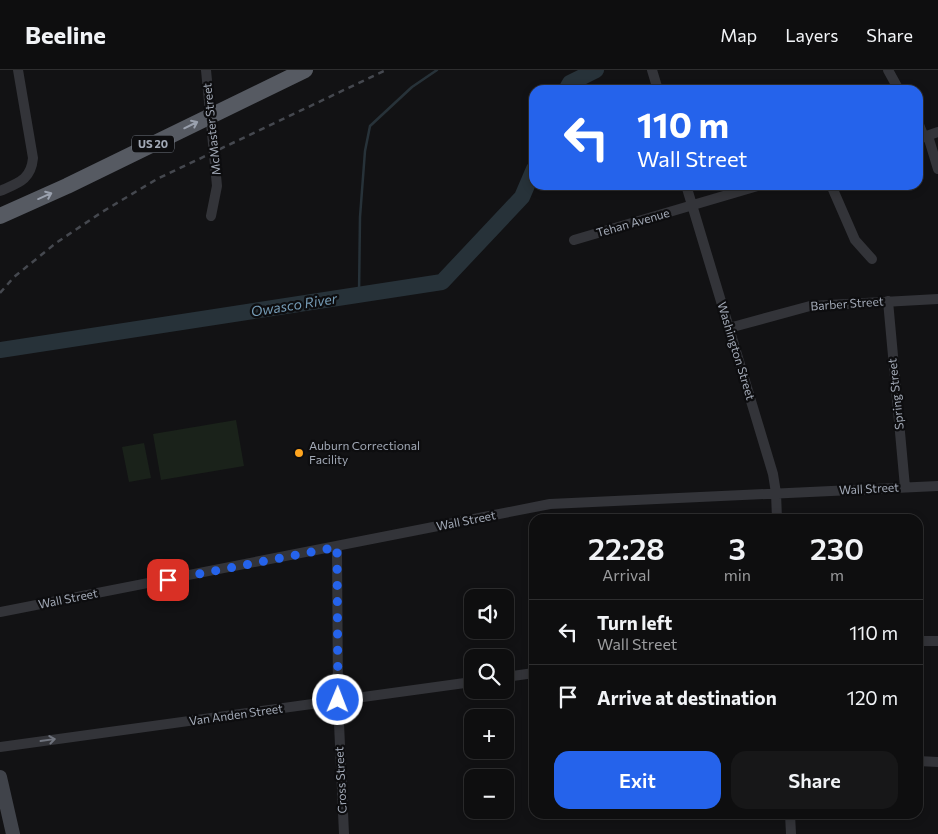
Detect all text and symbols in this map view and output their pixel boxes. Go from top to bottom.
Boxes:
text: Beeline [25,20,106,49]
text: Map [720,24,757,46]
text: Layers [785,24,838,46]
text: Share [866,24,913,46]
street label: McMaster Street [199,82,223,176]
text: 110 m [637,102,729,145]
icon: left [554,105,619,170]
one-way arrow [183,120,198,129]
road number: US 20 [132,136,174,152]
text: Wall Street [637,145,747,172]
one-way arrow [37,191,52,201]
street label: Tehan Avenue [595,205,671,239]
water label: Owasco River [250,289,339,320]
street label: Barber Street [810,293,884,313]
street label: Washington Street [715,300,759,401]
street label: Spring Street [884,358,906,430]
place label: Auburn Correctional Facility [309,438,420,466]
marker: Auburn Correctional Facility [293,447,305,459]
street label: Wall Street [839,479,899,497]
street label: Wall Street [435,507,497,533]
text: 22:28 [588,529,665,566]
text: 3 [729,529,746,566]
text: 230 [810,529,864,566]
pin [147,559,189,601]
text: Arrival [602,565,651,584]
text: min [724,565,751,584]
text: m [830,565,844,584]
icon: arrive [154,566,182,594]
street label: Wall Street [37,585,99,611]
map controls [464,589,514,819]
button: sound [464,589,514,639]
text: Turn left [597,611,672,634]
icon: left [554,618,582,646]
text: 110 m [849,621,898,644]
text: Wall Street [597,634,677,653]
button: search [464,649,514,699]
position arrow [311,673,363,725]
icon: arrive [554,683,582,711]
text: Arrive at destination [597,686,777,709]
text: 120 m [847,686,898,709]
street label: Van Anden Street [188,700,284,728]
button: + [464,709,514,759]
one-way arrow [40,735,56,745]
street label: Cross Street [331,746,349,814]
button: Exit [554,751,721,809]
button: Share [731,751,898,809]
button: − [464,769,514,819]

